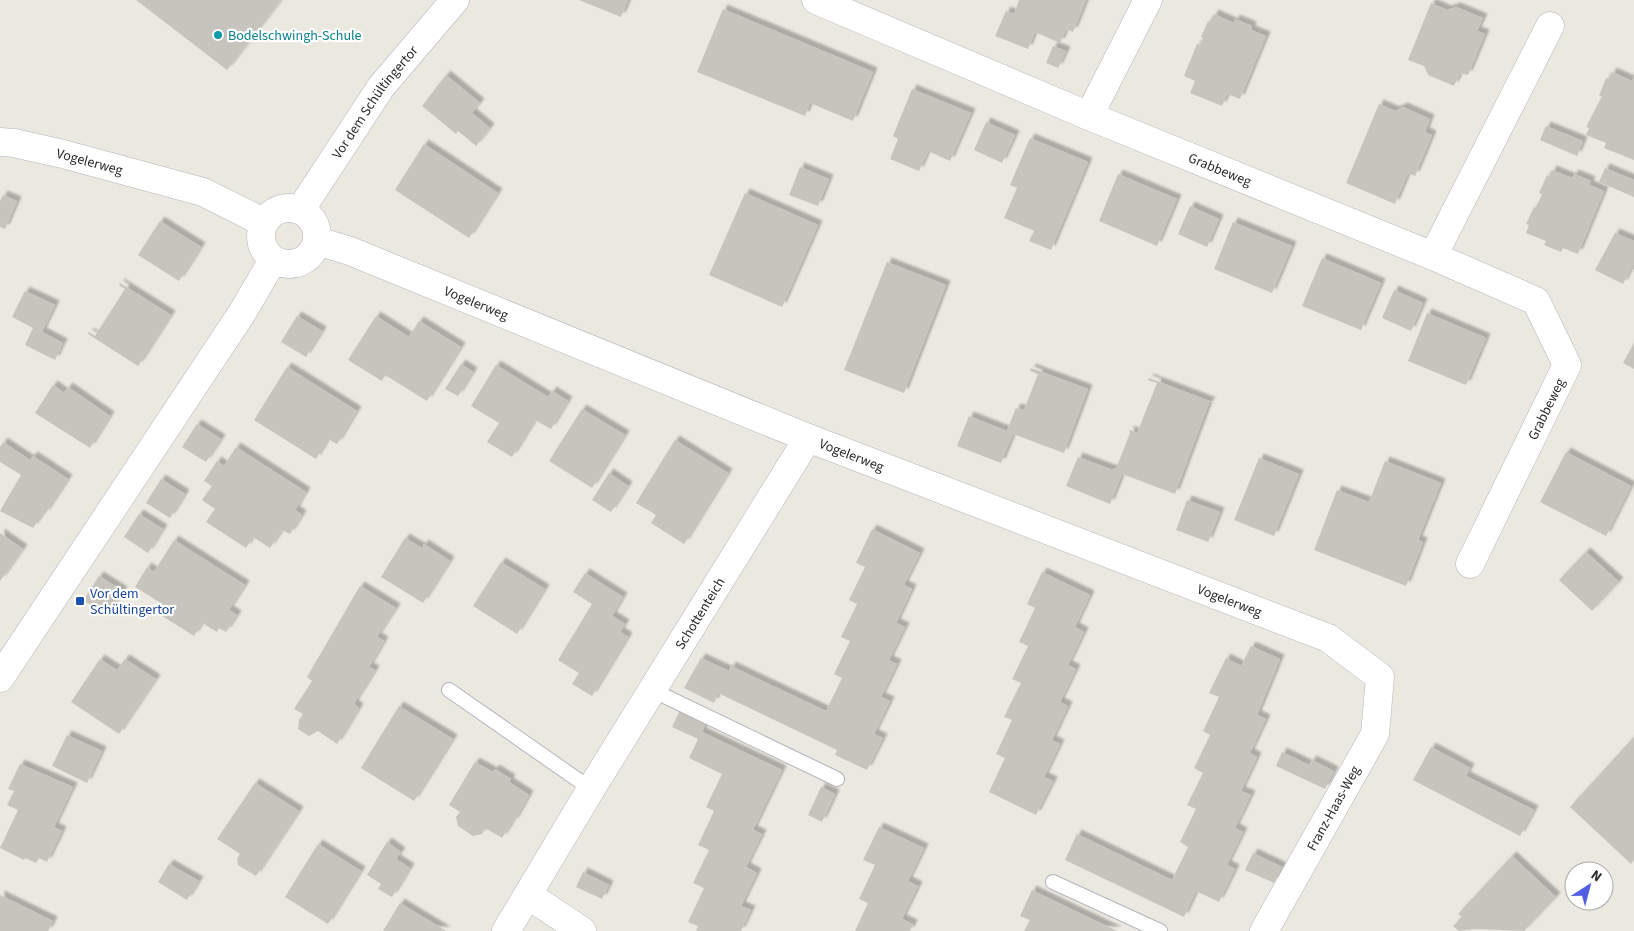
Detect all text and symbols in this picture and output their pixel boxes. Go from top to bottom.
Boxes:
place label: Bodelschwingh-Schule [228,26,362,46]
marker: Bodelschwingh-Schule [212,29,224,41]
street label: Vor dem Schültingertor [328,41,423,163]
street label: Vogelerweg [54,144,125,181]
street label: Grabbeweg [1185,148,1254,192]
street label: Vogelerweg [441,281,511,326]
street label: Grabbeweg [1523,375,1570,444]
street label: Vogelerweg [816,434,887,477]
street label: Schottenteich [671,574,730,654]
street label: Vogelerweg [1194,580,1265,623]
place label: Vor dem Schültingertor [90,584,174,620]
marker: Vor dem Schültingertor [74,595,86,607]
street label: Franz-Haas-Weg [1302,762,1365,855]
north arrow [1564,861,1614,911]
text: N [1586,865,1606,887]

